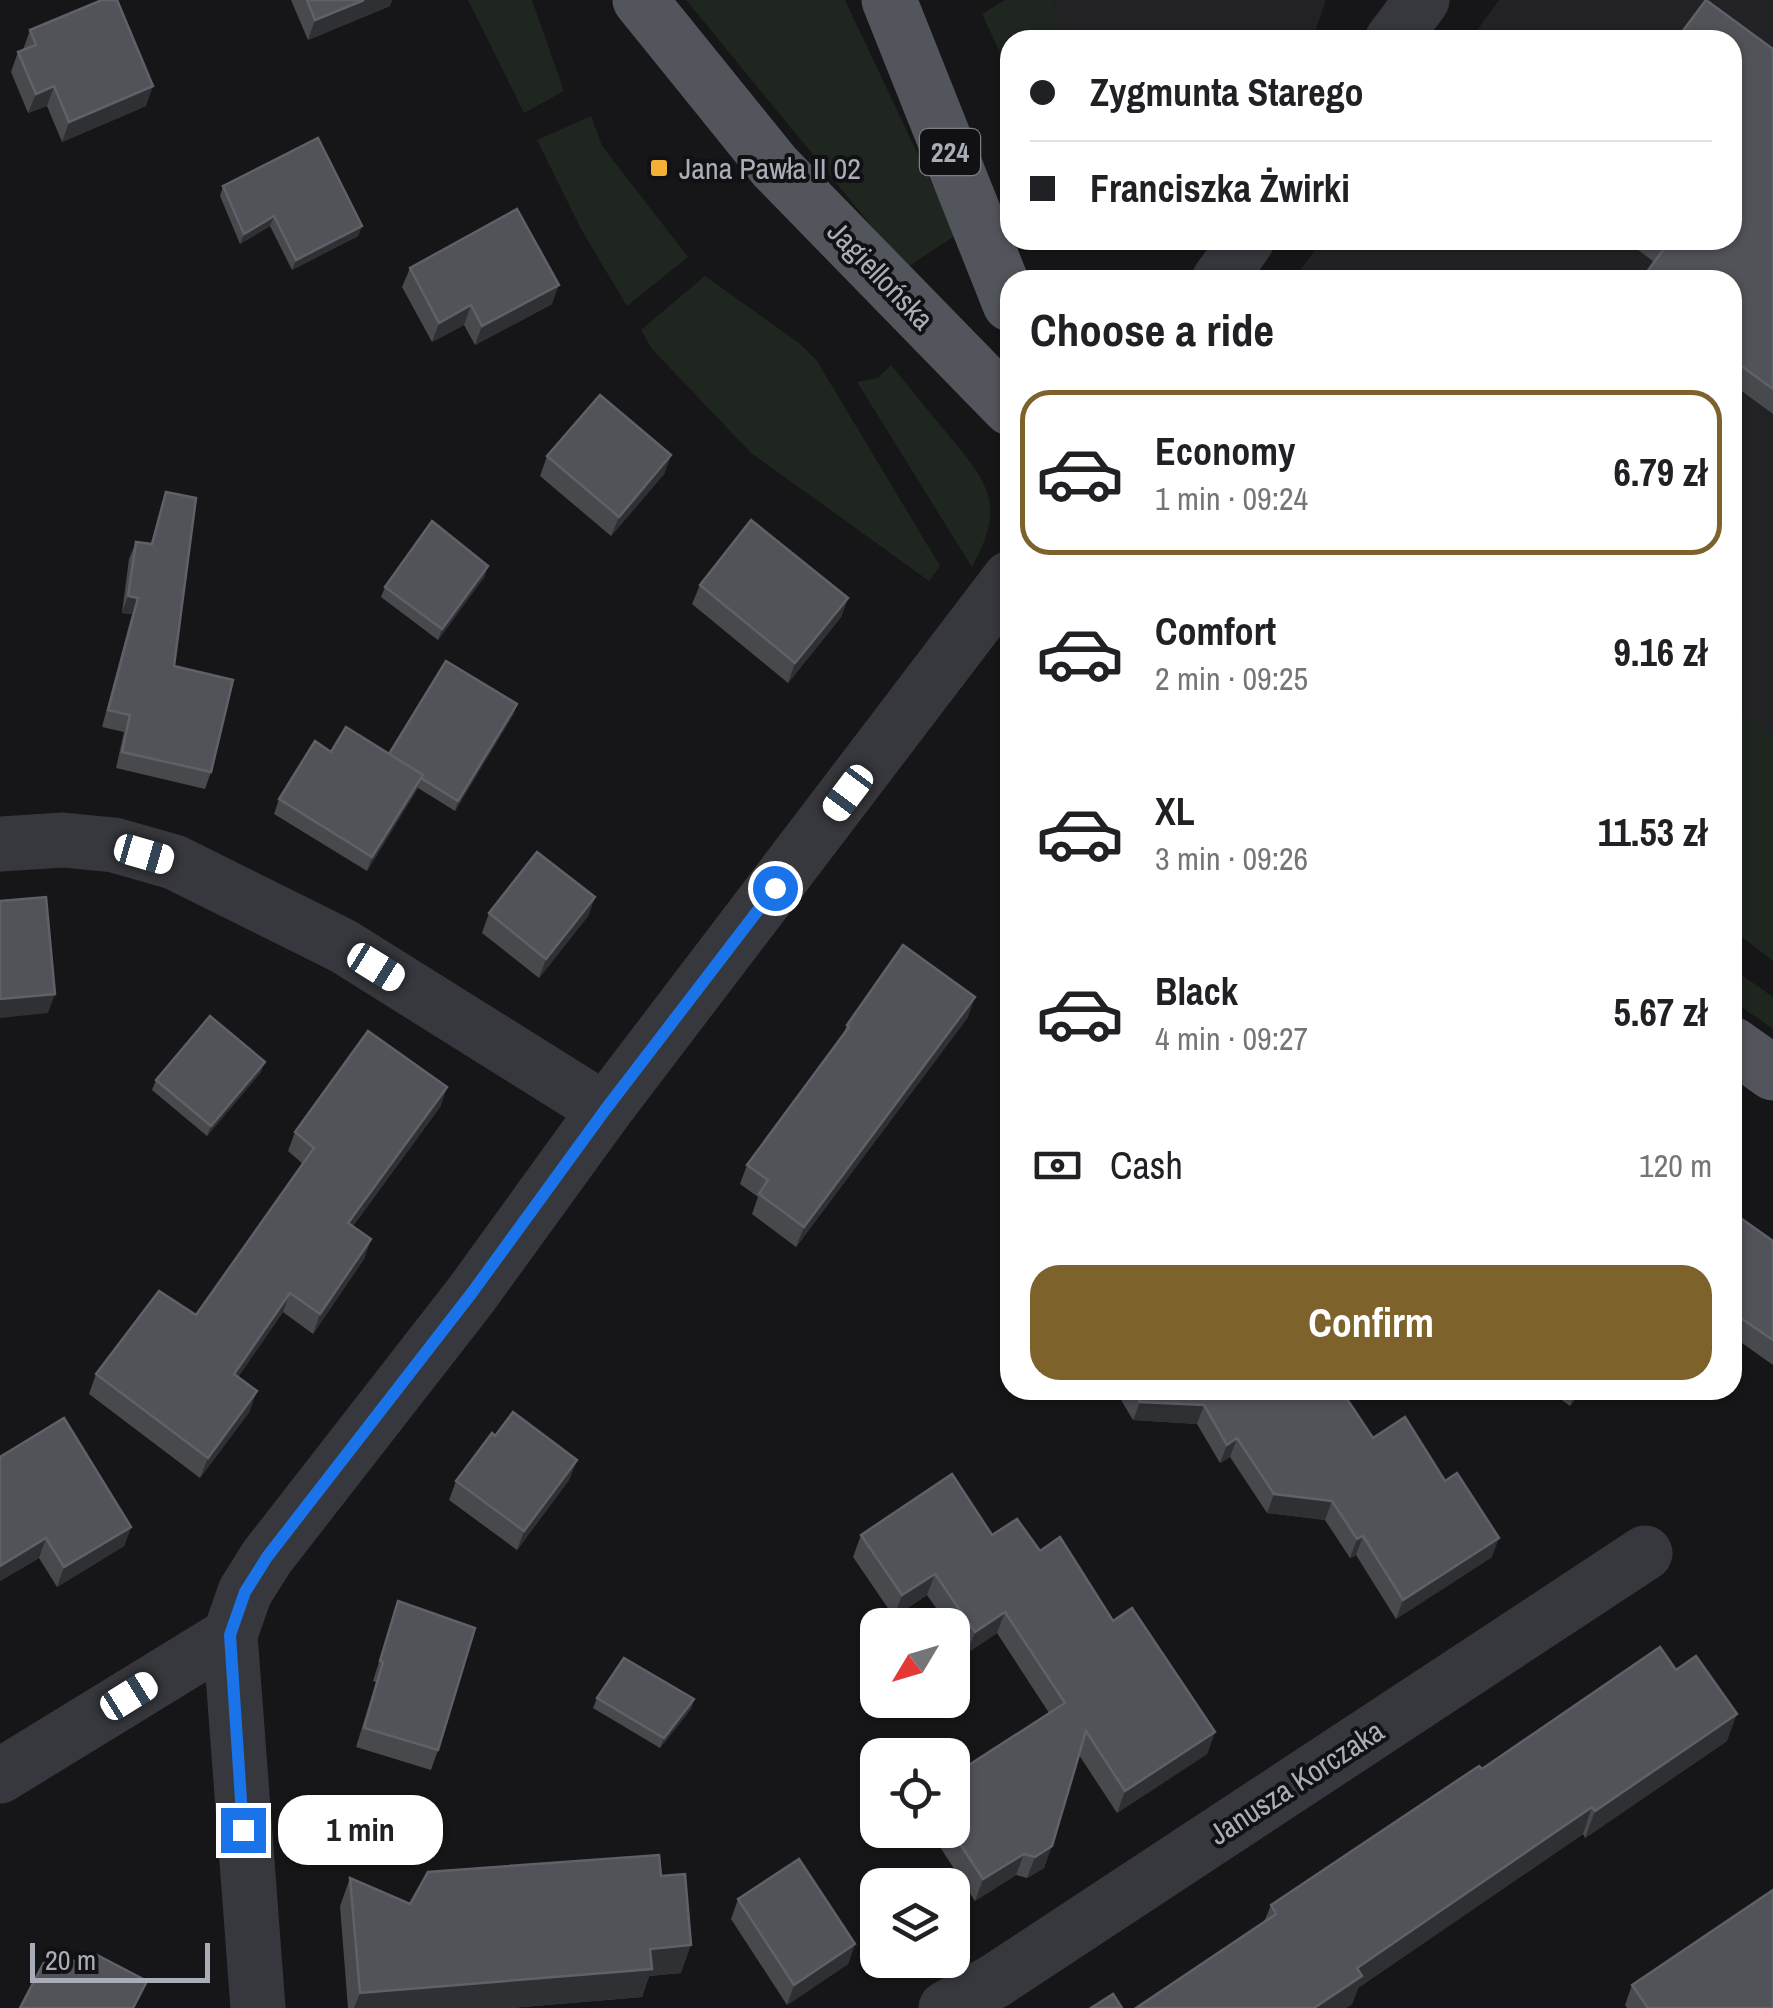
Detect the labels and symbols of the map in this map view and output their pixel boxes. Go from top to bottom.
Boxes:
road number: 224 [920,129,980,175]
place label: Jana Pawła II 02 [679,148,861,188]
marker: Jana Pawła II 02 [648,157,670,179]
street label: Jagiellońska [819,212,943,338]
car [818,760,878,826]
car [111,831,177,877]
route start [753,866,798,911]
car [343,938,409,996]
north arrow [860,1608,970,1718]
car [96,1667,162,1725]
street label: Janusza Korczaka [1201,1710,1391,1854]
callout: 1 min [278,1795,443,1865]
route end [221,1808,266,1853]
scale bar [30,1938,210,1982]

